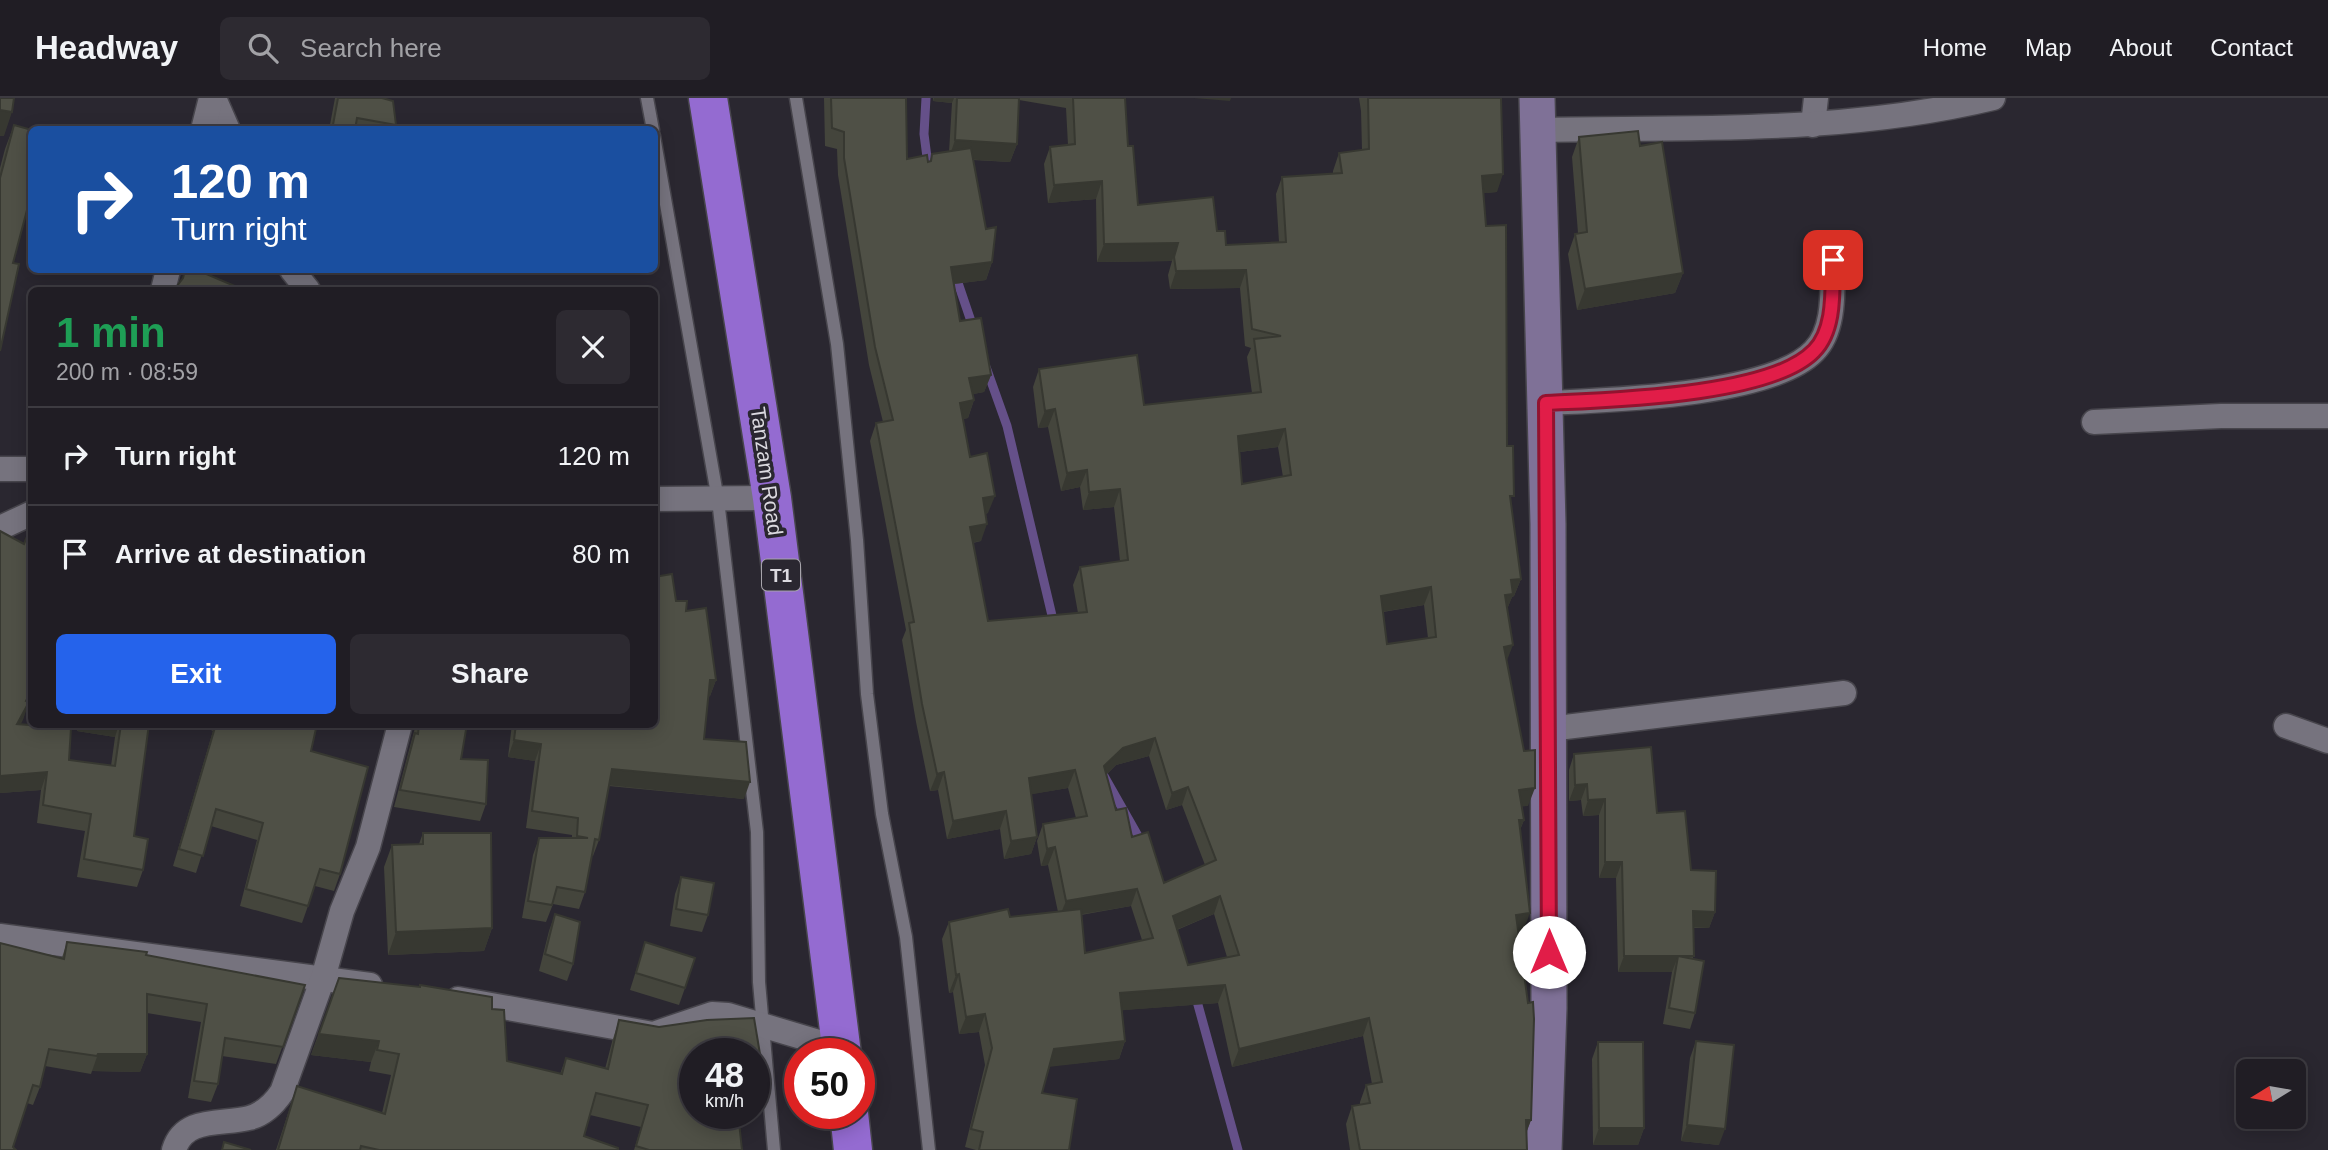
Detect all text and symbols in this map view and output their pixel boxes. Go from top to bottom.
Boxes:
search box [220,17,710,80]
text: Headway [35,29,178,66]
icon: search [244,29,282,67]
text: Search here [300,33,442,63]
text: Home [1923,34,1987,61]
text: Map [2025,34,2072,61]
text: About [2110,34,2172,61]
text: Contact [2210,34,2293,61]
icon: right [56,154,147,245]
text: 120 m [171,154,310,208]
text: Turn right [171,211,307,247]
pin [1803,230,1863,290]
icon: arrive [1814,241,1852,279]
text: 1 min [56,309,166,356]
button: close [556,310,630,384]
text: 200 m · 08:59 [56,359,198,385]
street label: Tanzam Road [747,405,787,537]
icon: right [56,437,94,475]
text: Turn right [115,441,236,471]
text: 120 m [558,441,630,471]
icon: arrive [56,535,94,573]
text: Arrive at destination [115,539,366,569]
text: 80 m [572,539,630,569]
road number: T1 [762,560,800,590]
button: Exit [56,634,336,714]
button: Share [350,634,630,714]
position arrow [1512,915,1586,989]
speed limit sign: 50 [784,1038,875,1129]
text: 48 [705,1055,744,1094]
north arrow [2236,1059,2306,1129]
map controls [2236,1059,2306,1129]
text: km/h [705,1091,744,1111]

